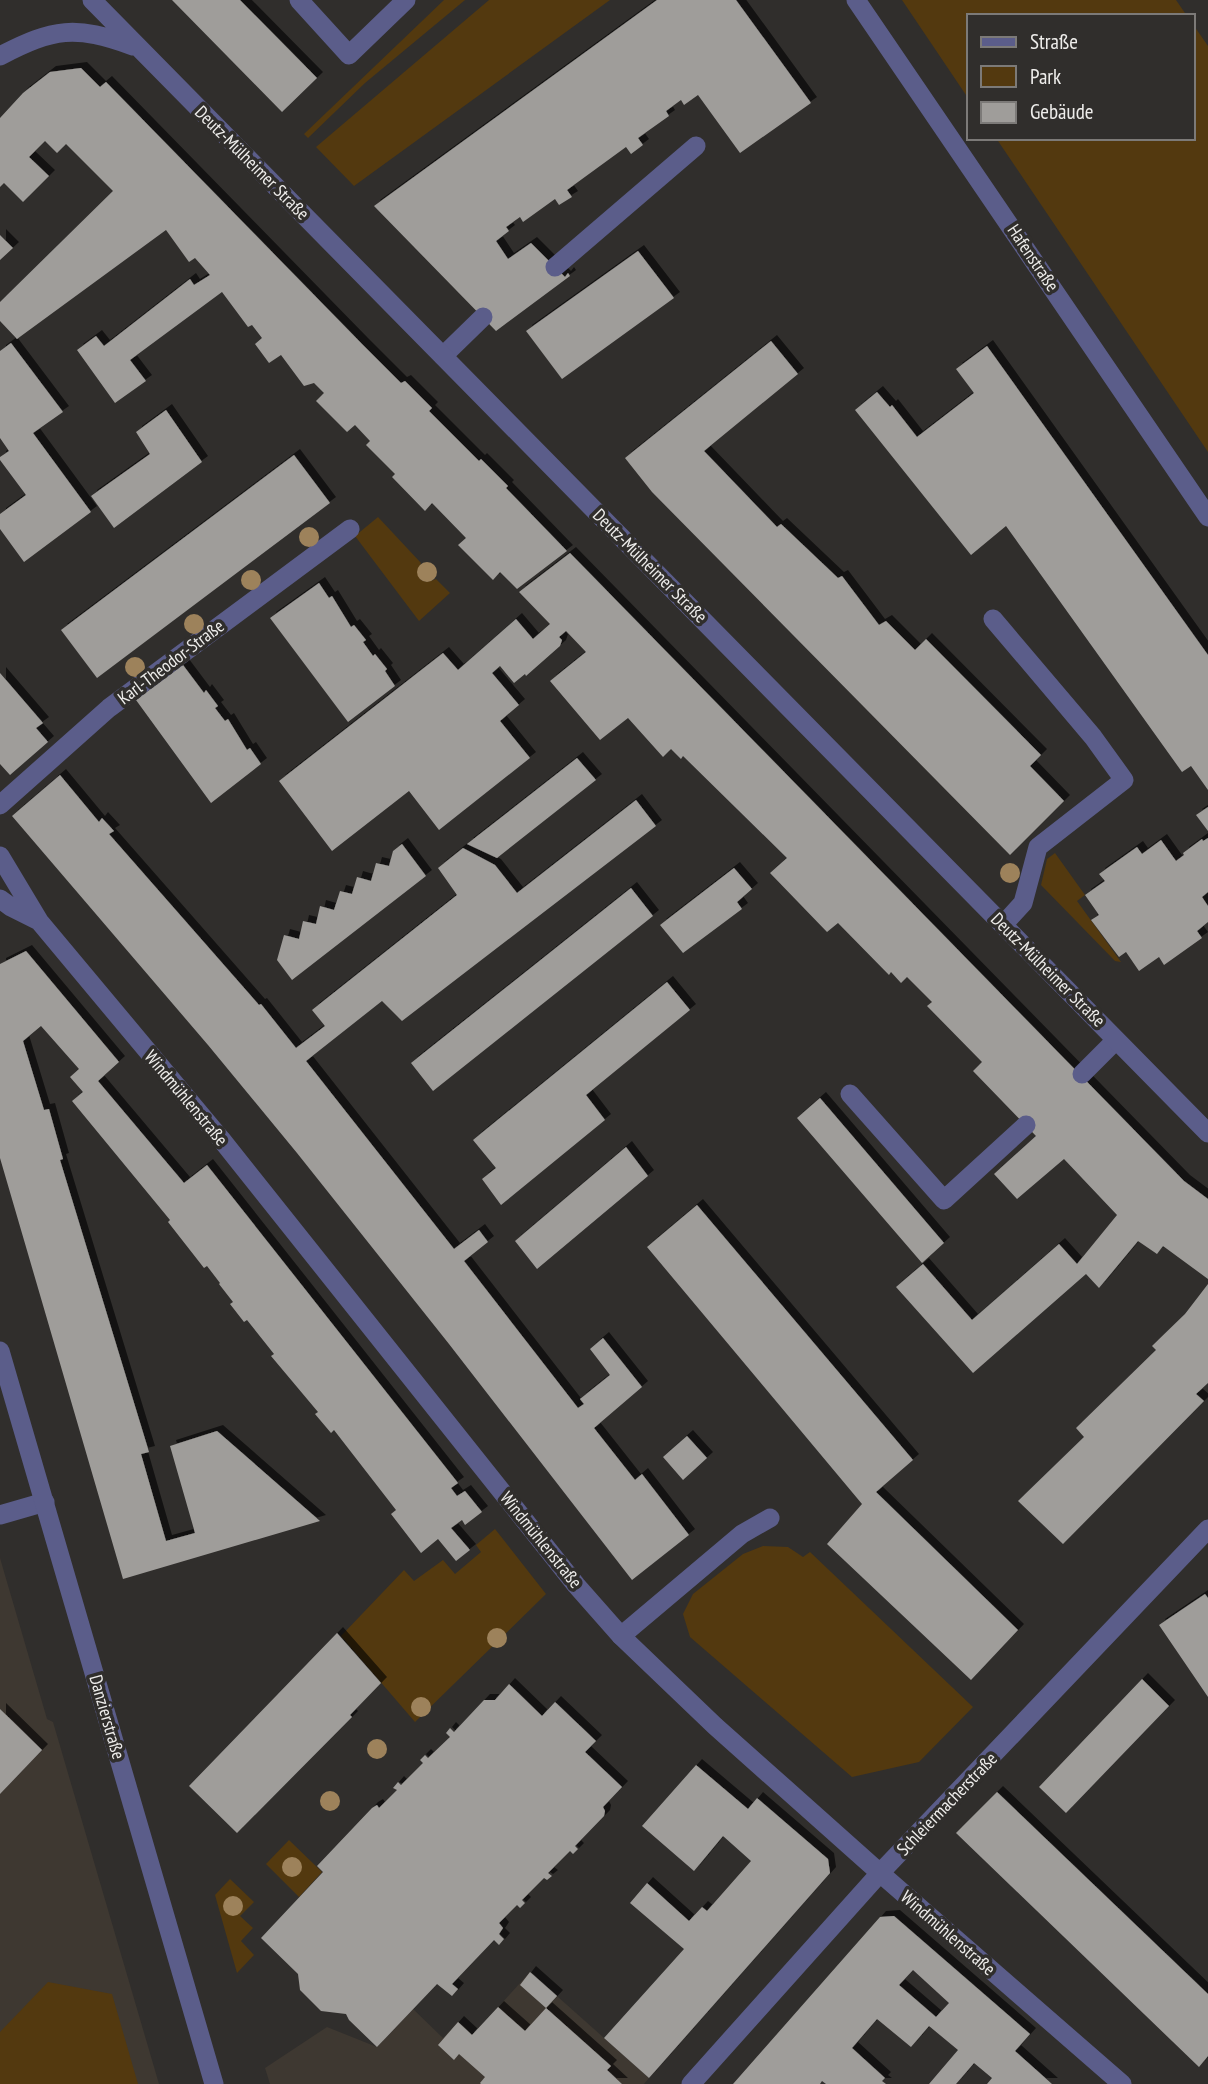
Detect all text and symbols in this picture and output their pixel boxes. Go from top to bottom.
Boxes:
legend [967,14,1194,140]
text: Straße [1030,28,1078,55]
text: Park [1030,63,1061,90]
text: Gebäude [1030,98,1093,125]
street label: Deutz-Mülheimer Straße [190,101,314,225]
street label: Hafenstraße [1003,220,1064,296]
street label: Deutz-Mülheimer Straße [588,504,712,628]
street label: Karl-Theodor-Straße [113,614,229,709]
street label: Deutz-Mülheimer Straße [986,908,1110,1032]
street label: Windmühlenstraße [140,1045,233,1150]
street label: Windmühlenstraße [495,1487,587,1593]
street label: Danzierstraße [84,1672,130,1762]
street label: Schleiermacherstraße [892,1747,1002,1860]
street label: Windmühlenstraße [896,1885,1000,1980]

